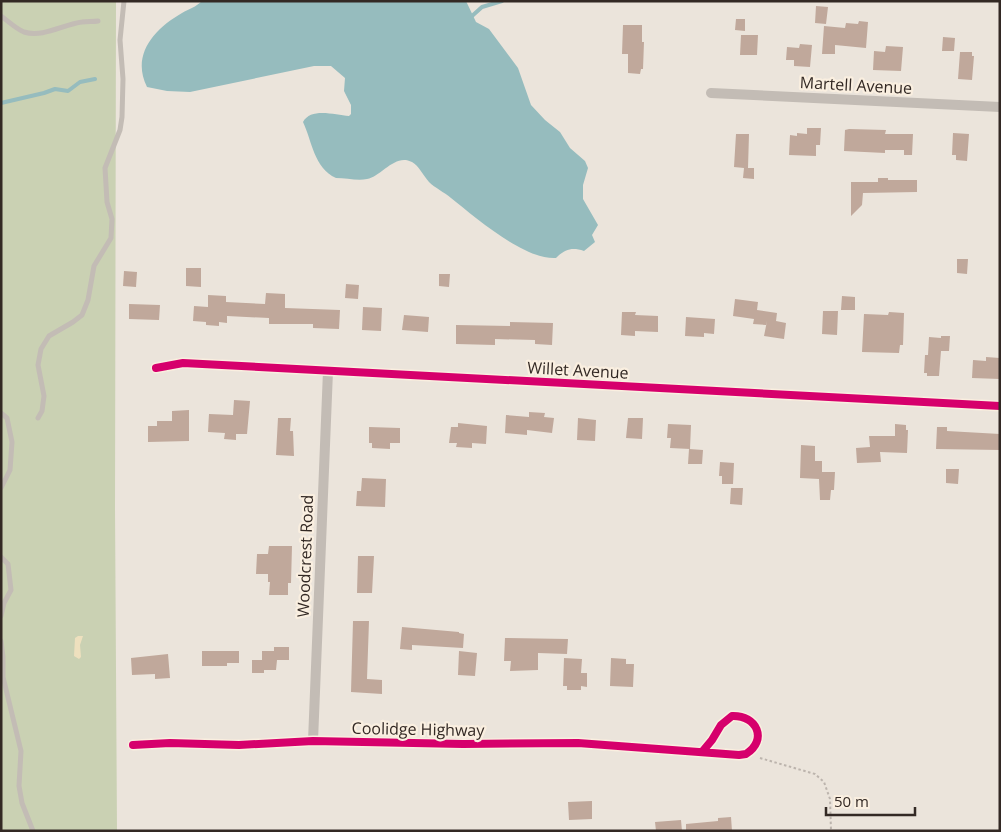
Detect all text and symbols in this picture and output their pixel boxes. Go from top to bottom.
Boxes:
street label: Martell Avenue [799,71,913,99]
street label: Willet Avenue [527,356,629,384]
street label: Woodcrest Road [292,494,318,618]
street label: Coolidge Highway [351,717,485,741]
scale bar [826,784,915,816]
text: 50 m [834,791,869,811]

